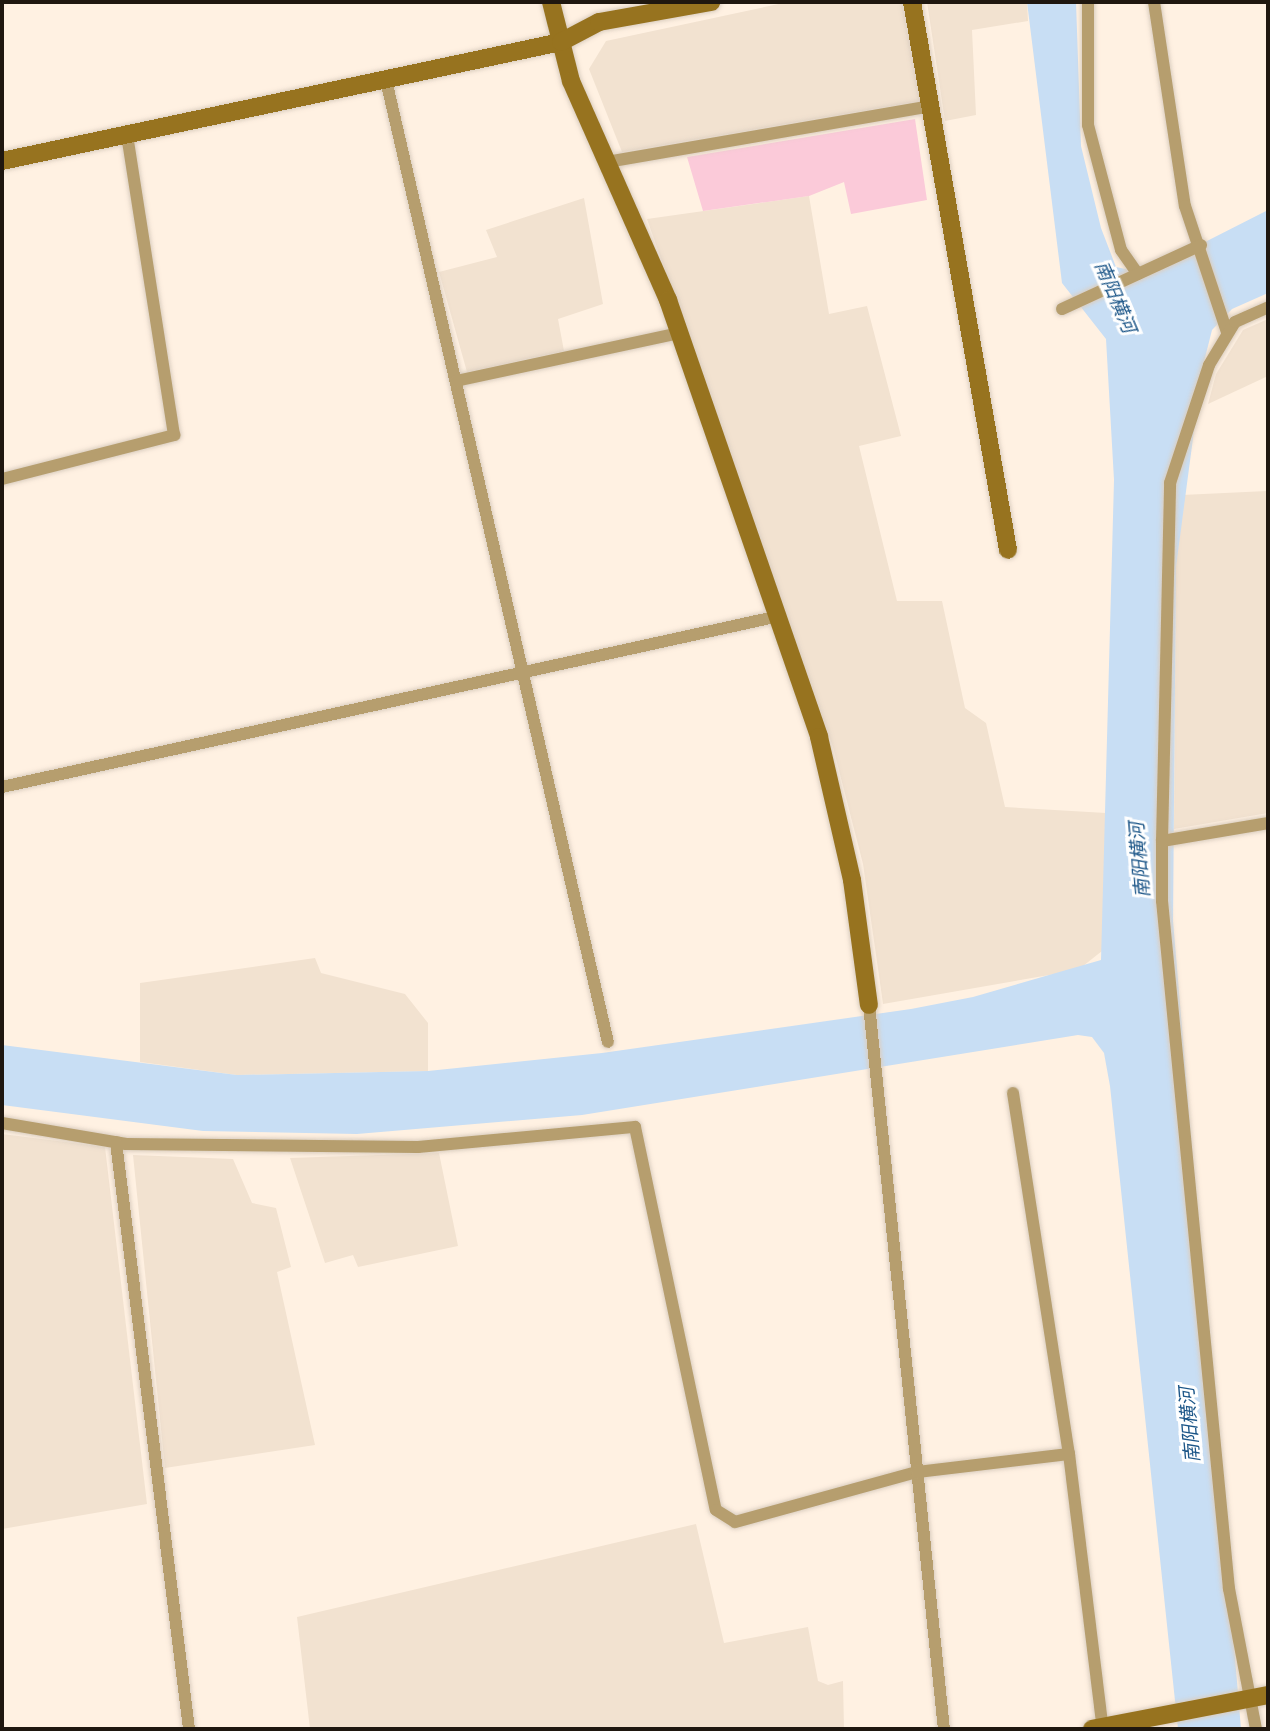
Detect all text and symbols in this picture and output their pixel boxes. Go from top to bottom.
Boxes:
water label: 南阳横河 [1090,258,1140,336]
water label: 南阳横河 [1125,821,1155,899]
water label: 南阳横河 [1175,1386,1205,1464]

